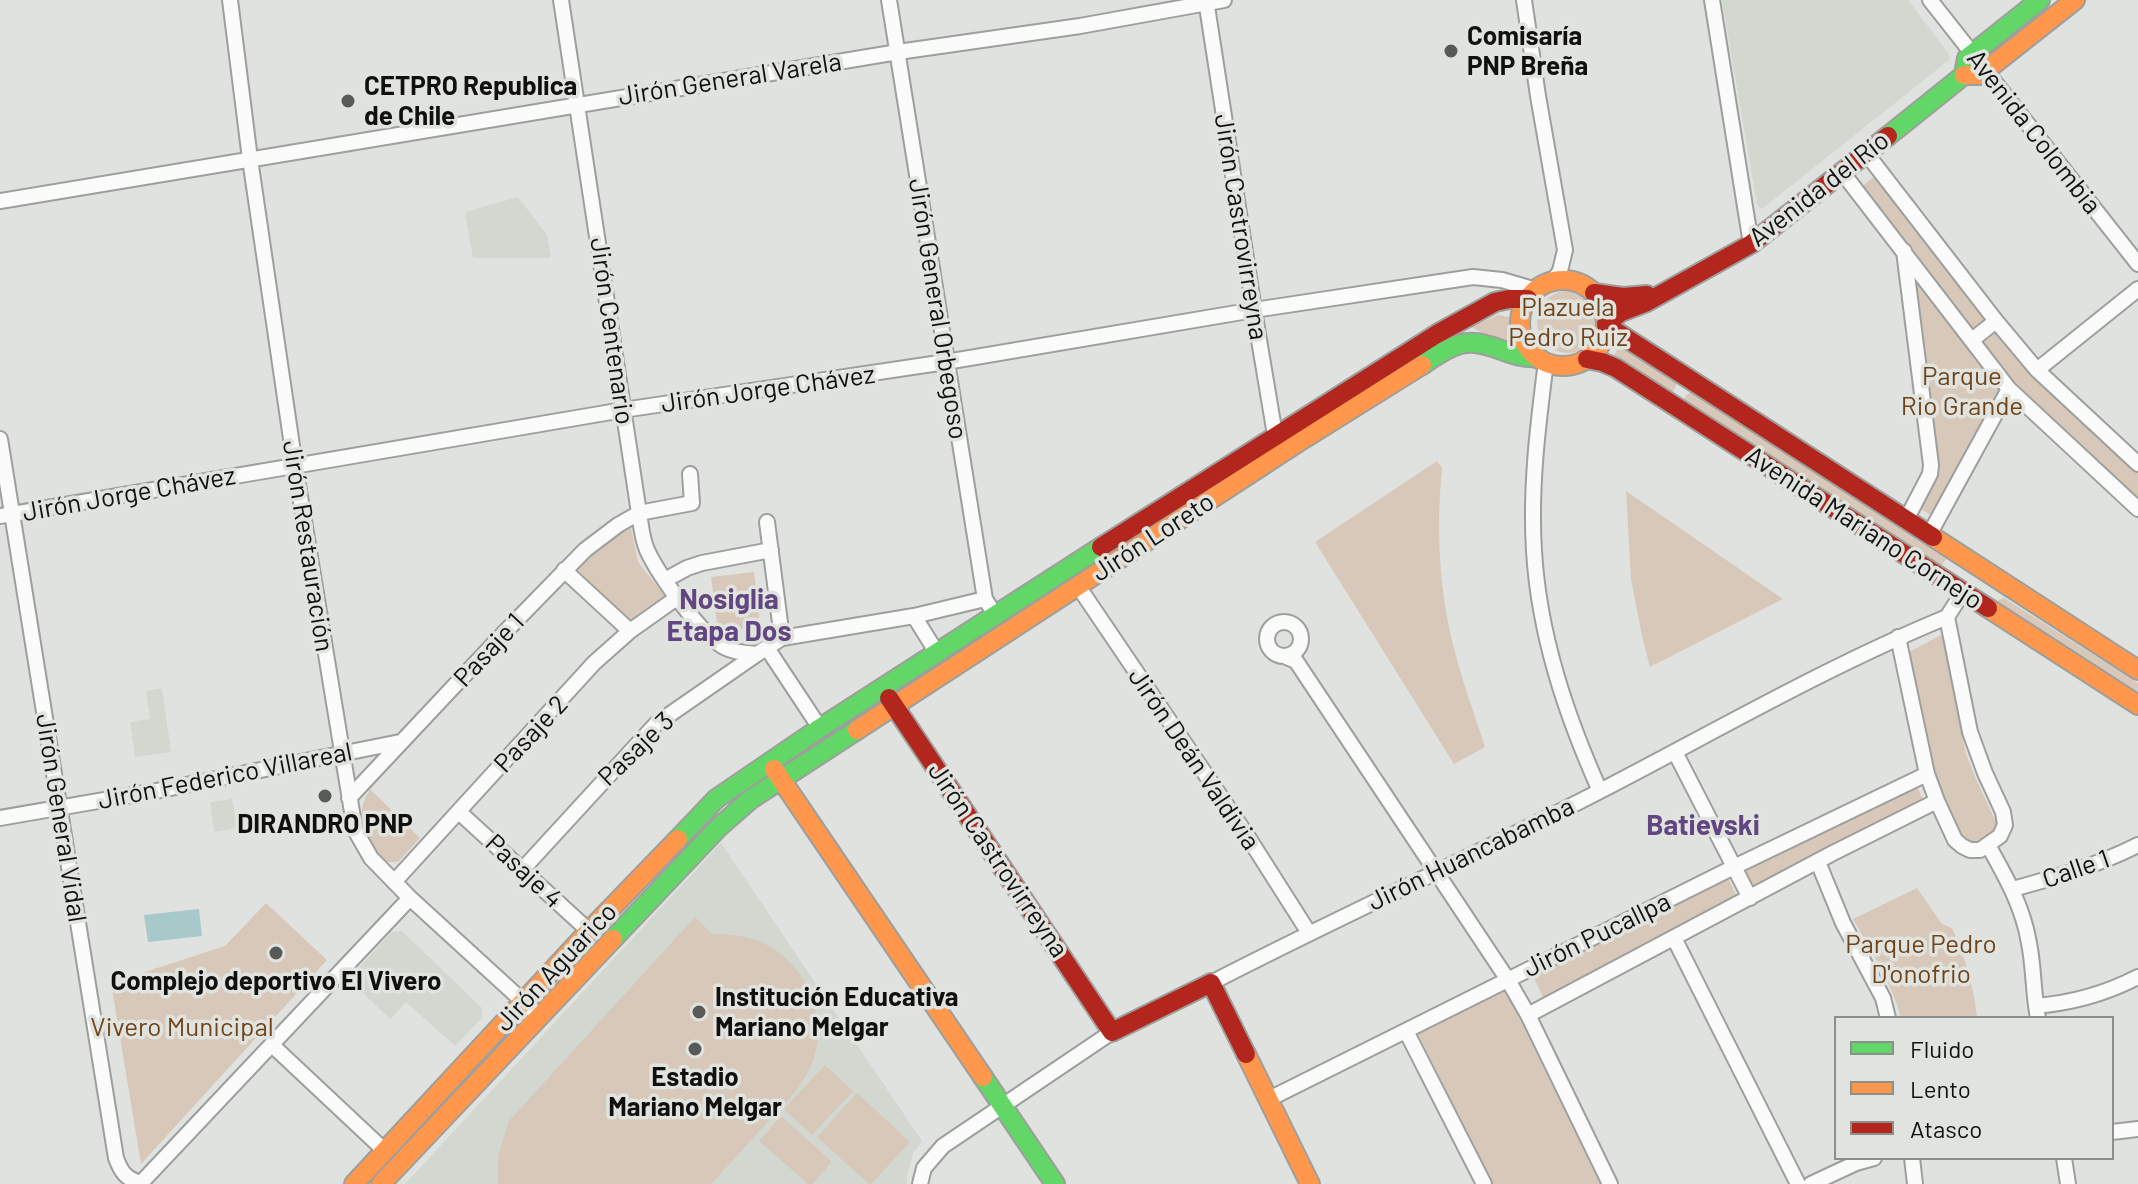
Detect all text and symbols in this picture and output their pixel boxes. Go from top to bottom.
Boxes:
place label: Comisaría PNP Breña [1467,20,1588,82]
marker: Comisaría PNP Breña [1442,42,1460,60]
street label: Avenida Colombia [1960,44,2108,220]
street label: Jirón General Varela [616,46,844,112]
place label: CETPRO Republica de Chile [364,70,577,132]
marker: CETPRO Republica de Chile [339,92,357,110]
street label: Jirón Castrovirreyna [1208,112,1274,342]
street label: Avenida del Río [1743,125,1895,253]
street label: Jirón General Orbegoso [902,176,974,442]
street label: Jirón Centenario [583,236,641,426]
park label: Plazuela Pedro Ruiz [1508,291,1628,352]
street label: Jirón Jorge Chávez [659,359,877,419]
park label: Parque Rio Grande [1901,360,2023,422]
street label: Jirón Restauración [276,438,340,654]
street label: Avenida Mariano Cornejo [1740,440,1988,616]
street label: Jirón Jorge Chávez [20,460,238,528]
street label: Jirón Loreto [1086,486,1220,588]
district label: Nosiglia Etapa Dos [666,583,792,649]
street label: Pasaje 1 [447,607,531,693]
street label: Jirón Deán Valdivia [1122,662,1266,856]
street label: Pasaje 2 [488,689,574,779]
street label: Pasaje 3 [592,705,680,793]
street label: Jirón General Vidal [29,711,93,925]
street label: Jirón Federico Villareal [95,736,355,816]
street label: Jirón Castrovirreyna [921,757,1075,963]
marker: DIRANDRO PNP [316,787,334,805]
street label: Jirón Huancabamba [1363,791,1579,917]
place label: DIRANDRO PNP [237,808,413,840]
district label: Batievski [1646,809,1760,843]
street label: Pasaje 4 [479,827,569,915]
street label: Calle 1 [2038,843,2114,895]
street label: Jirón Pucallpa [1518,886,1676,984]
street label: Jirón Aguarico [489,896,623,1038]
park label: Parque Pedro D'onofrio [1845,928,1997,990]
marker: Complejo deportivo El Vivero [267,944,285,962]
place label: Complejo deportivo El Vivero [110,965,442,997]
place label: Institución Educativa Mariano Melgar [715,981,958,1042]
marker: Institución Educativa Mariano Melgar [690,1003,708,1021]
park label: Vivero Municipal [90,1011,274,1043]
legend [1834,1016,2114,1160]
text: Fluido [1910,1034,1974,1063]
marker: Estadio Mariano Melgar [686,1040,704,1058]
place label: Estadio Mariano Melgar [608,1061,782,1122]
text: Lento [1910,1074,1971,1103]
text: Atasco [1910,1114,1982,1143]

